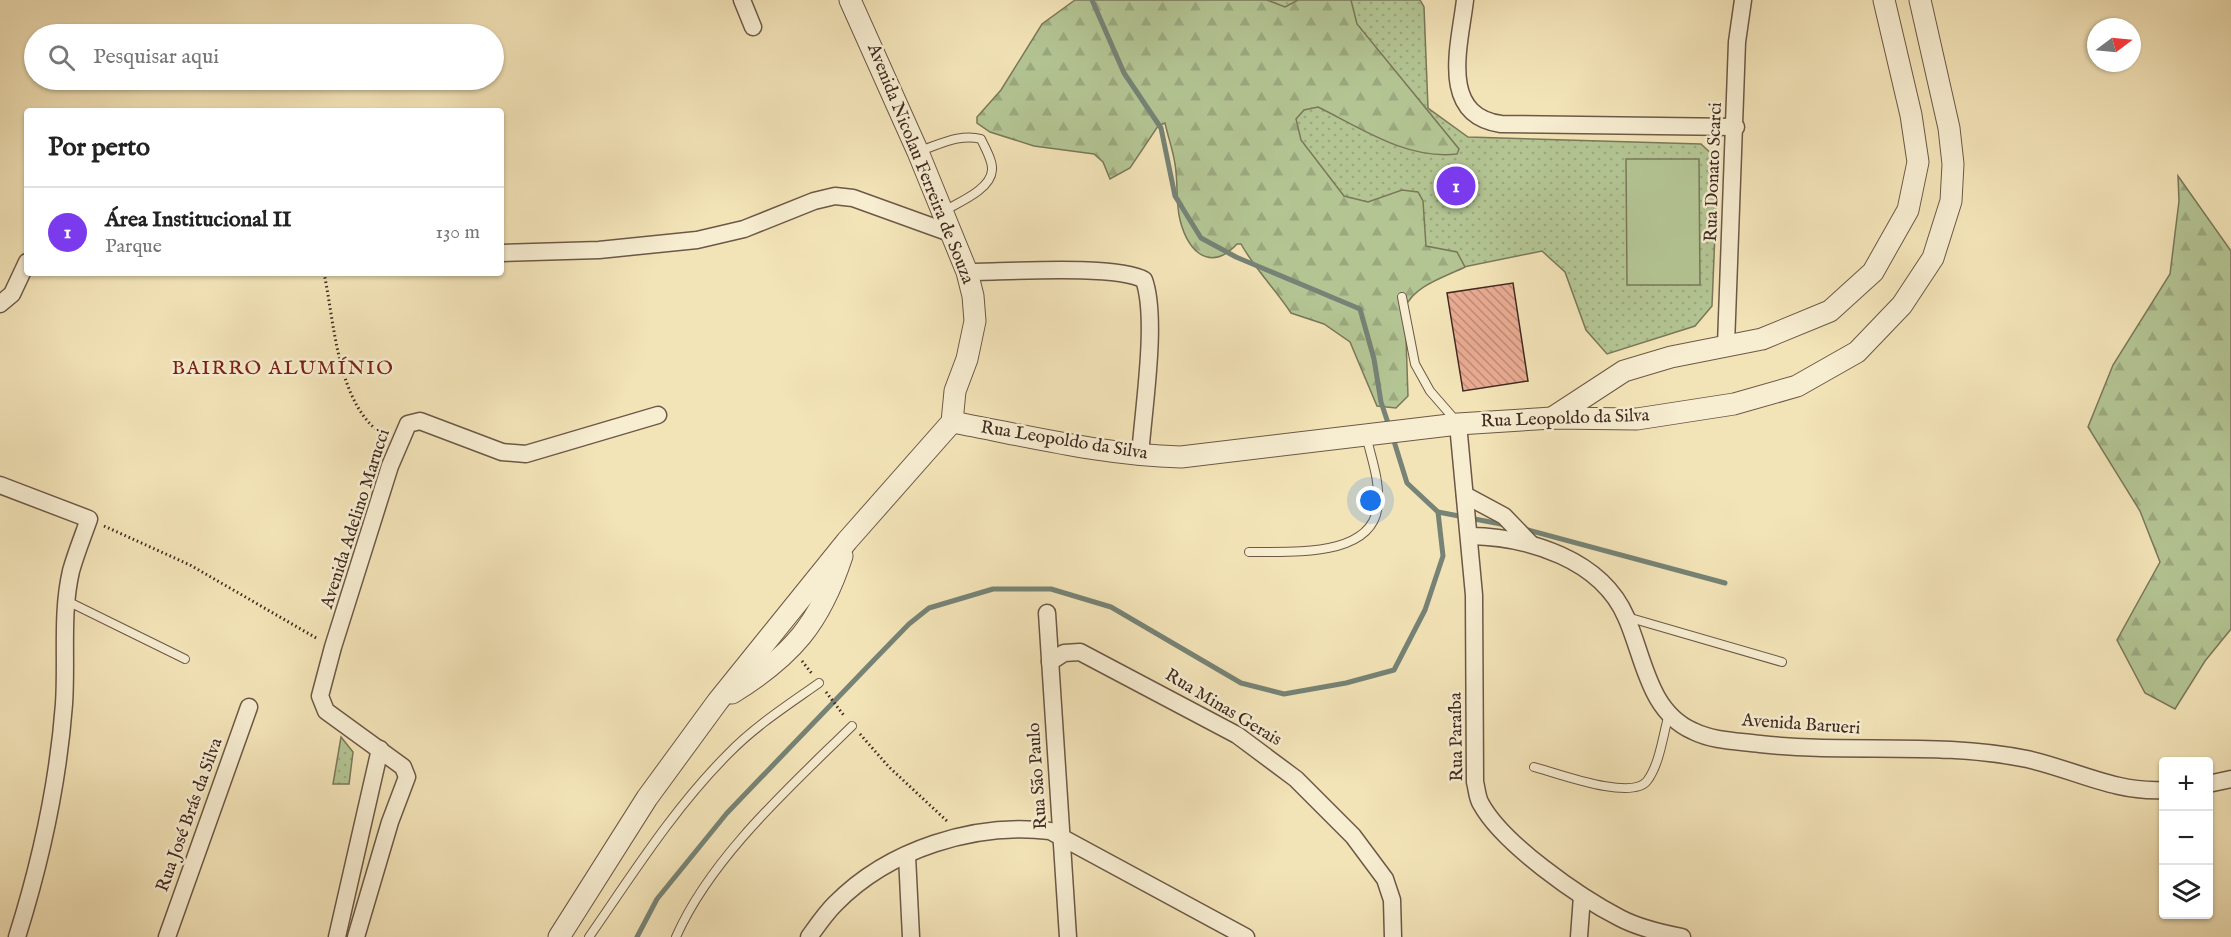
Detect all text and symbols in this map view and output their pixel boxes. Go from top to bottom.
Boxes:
north arrow [2087,18,2141,72]
search box [24,24,504,90]
street label: Avenida Nicolau Ferreira de Souza [861,39,979,288]
icon: search [45,41,78,74]
text: Pesquisar aqui [93,43,219,71]
street label: Rua Donato Scarci [1700,102,1728,242]
text: Por perto [48,131,150,164]
pin: 1 [1436,164,1476,208]
text: Área Institucional II [105,206,292,234]
text: 1 [64,220,71,245]
text: 130 m [435,220,480,245]
text: Parque [105,234,162,259]
district label: BAIRRO ALUMÍNIO [172,356,394,381]
street label: Rua Leopoldo da Silva [1480,405,1650,433]
street label: Rua Leopoldo da Silva [979,416,1149,466]
street label: Avenida Adelino Marucci [316,426,396,613]
your location [1356,486,1385,515]
street label: Rua Minas Gerais [1160,664,1286,752]
street label: Rua Paraíba [1445,692,1469,782]
street label: Avenida Barueri [1740,709,1861,741]
street label: Rua São Paulo [1023,721,1053,830]
street label: Rua José Brás da Silva [151,735,229,895]
map controls [2159,757,2213,919]
button: + [2159,757,2213,811]
button: − [2159,811,2213,865]
button: layers [2159,865,2213,919]

